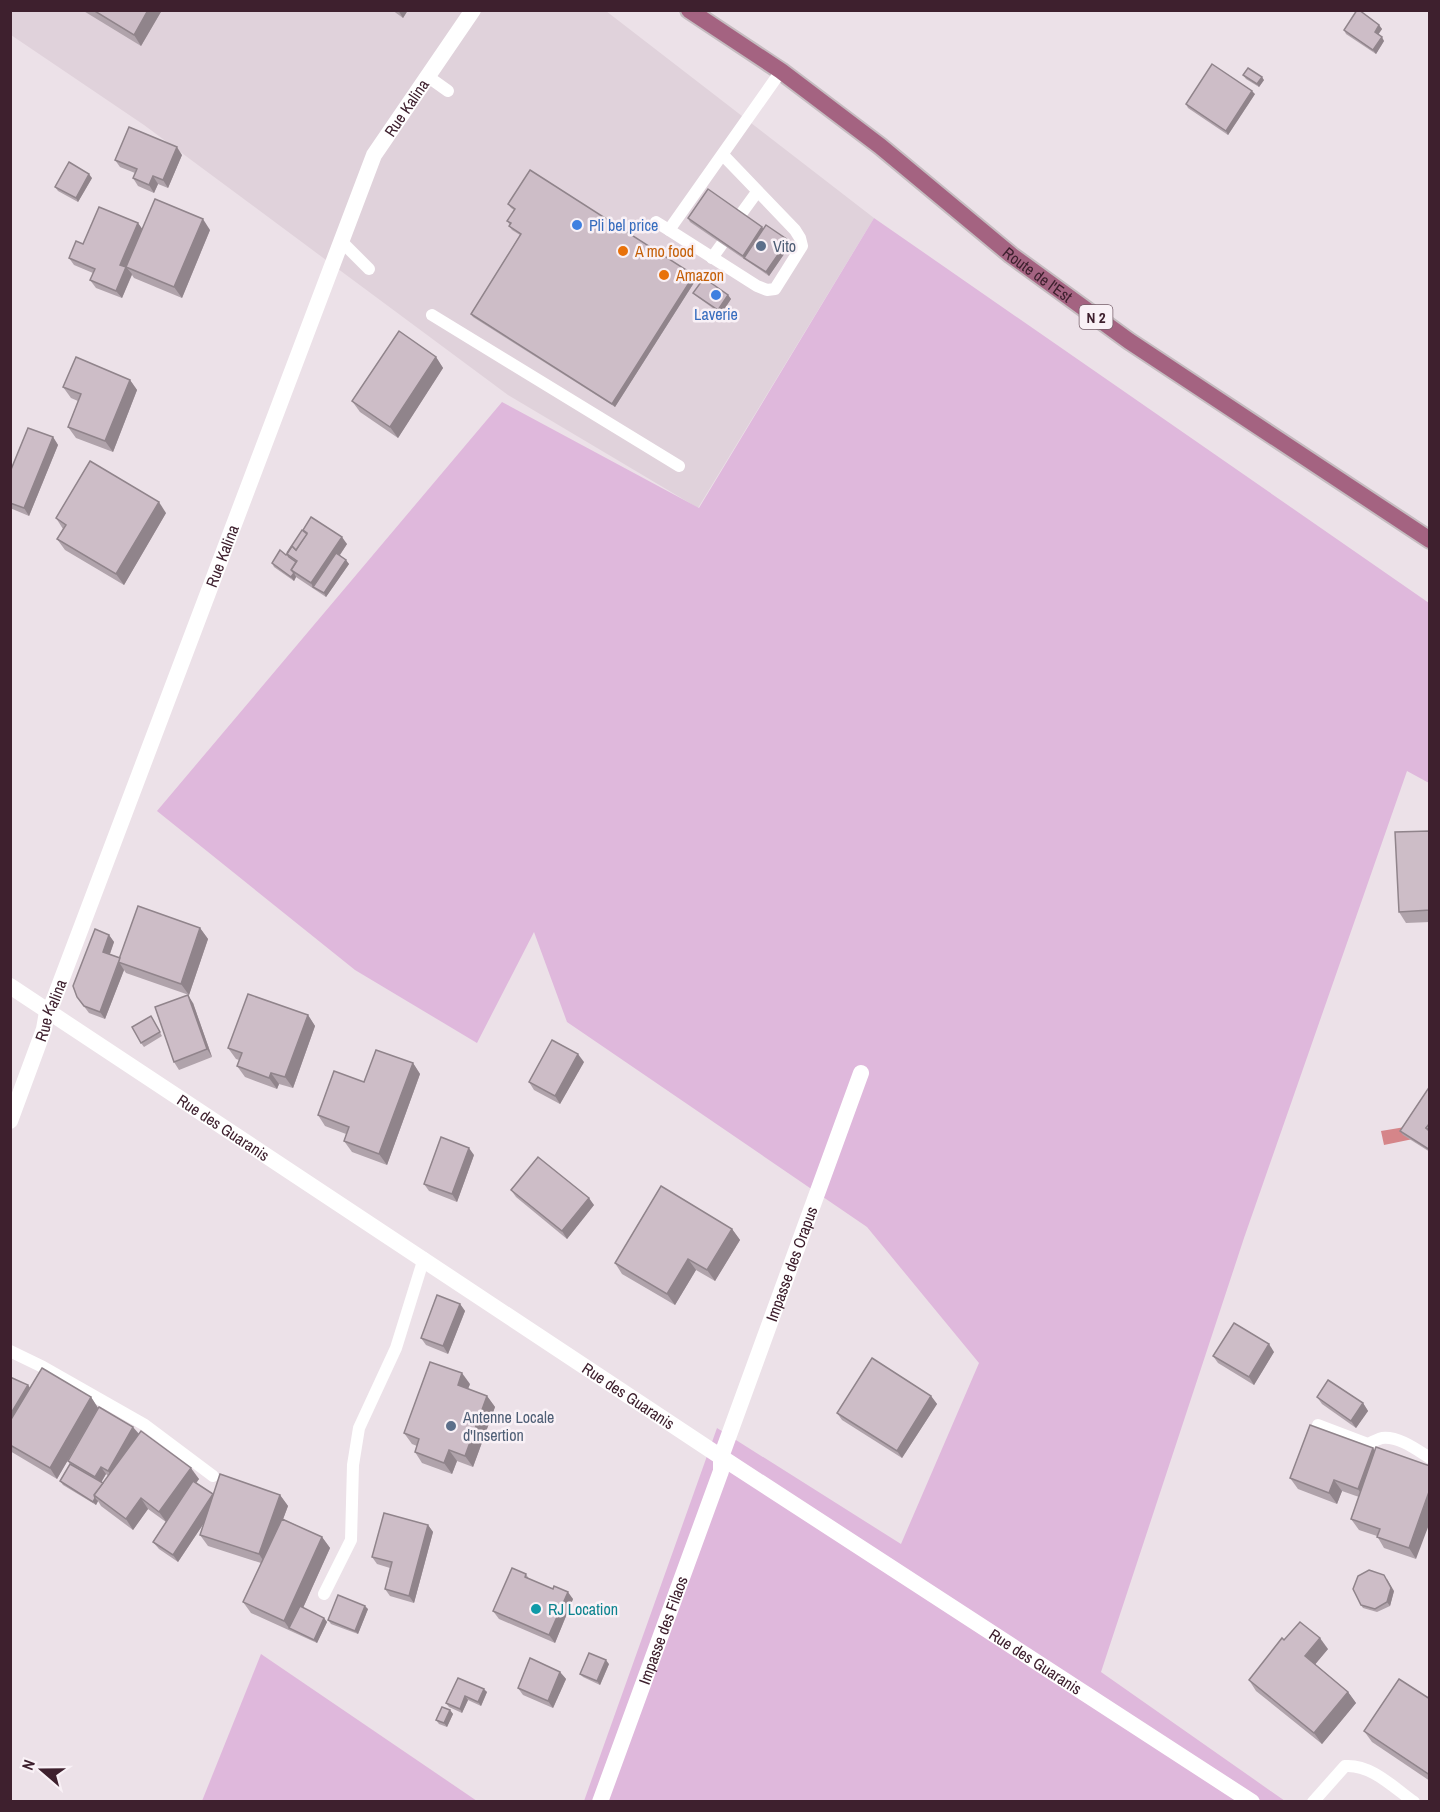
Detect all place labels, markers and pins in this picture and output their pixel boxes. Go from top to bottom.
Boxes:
place label: Pli bel price [589,214,658,236]
marker: Pli bel price [570,218,584,232]
place label: Vito [773,235,796,257]
marker: Vito [754,239,768,253]
place label: A mo food [634,240,694,262]
marker: A mo food [616,244,630,258]
place label: Amazon [675,264,724,286]
marker: Amazon [657,268,671,282]
marker: Laverie [709,288,723,302]
place label: Laverie [694,303,738,325]
place label: Antenne Locale d'Insertion [462,1406,554,1446]
marker: Antenne Locale d'Insertion [444,1419,458,1433]
place label: RJ Location [548,1598,618,1620]
marker: RJ Location [529,1602,543,1616]

